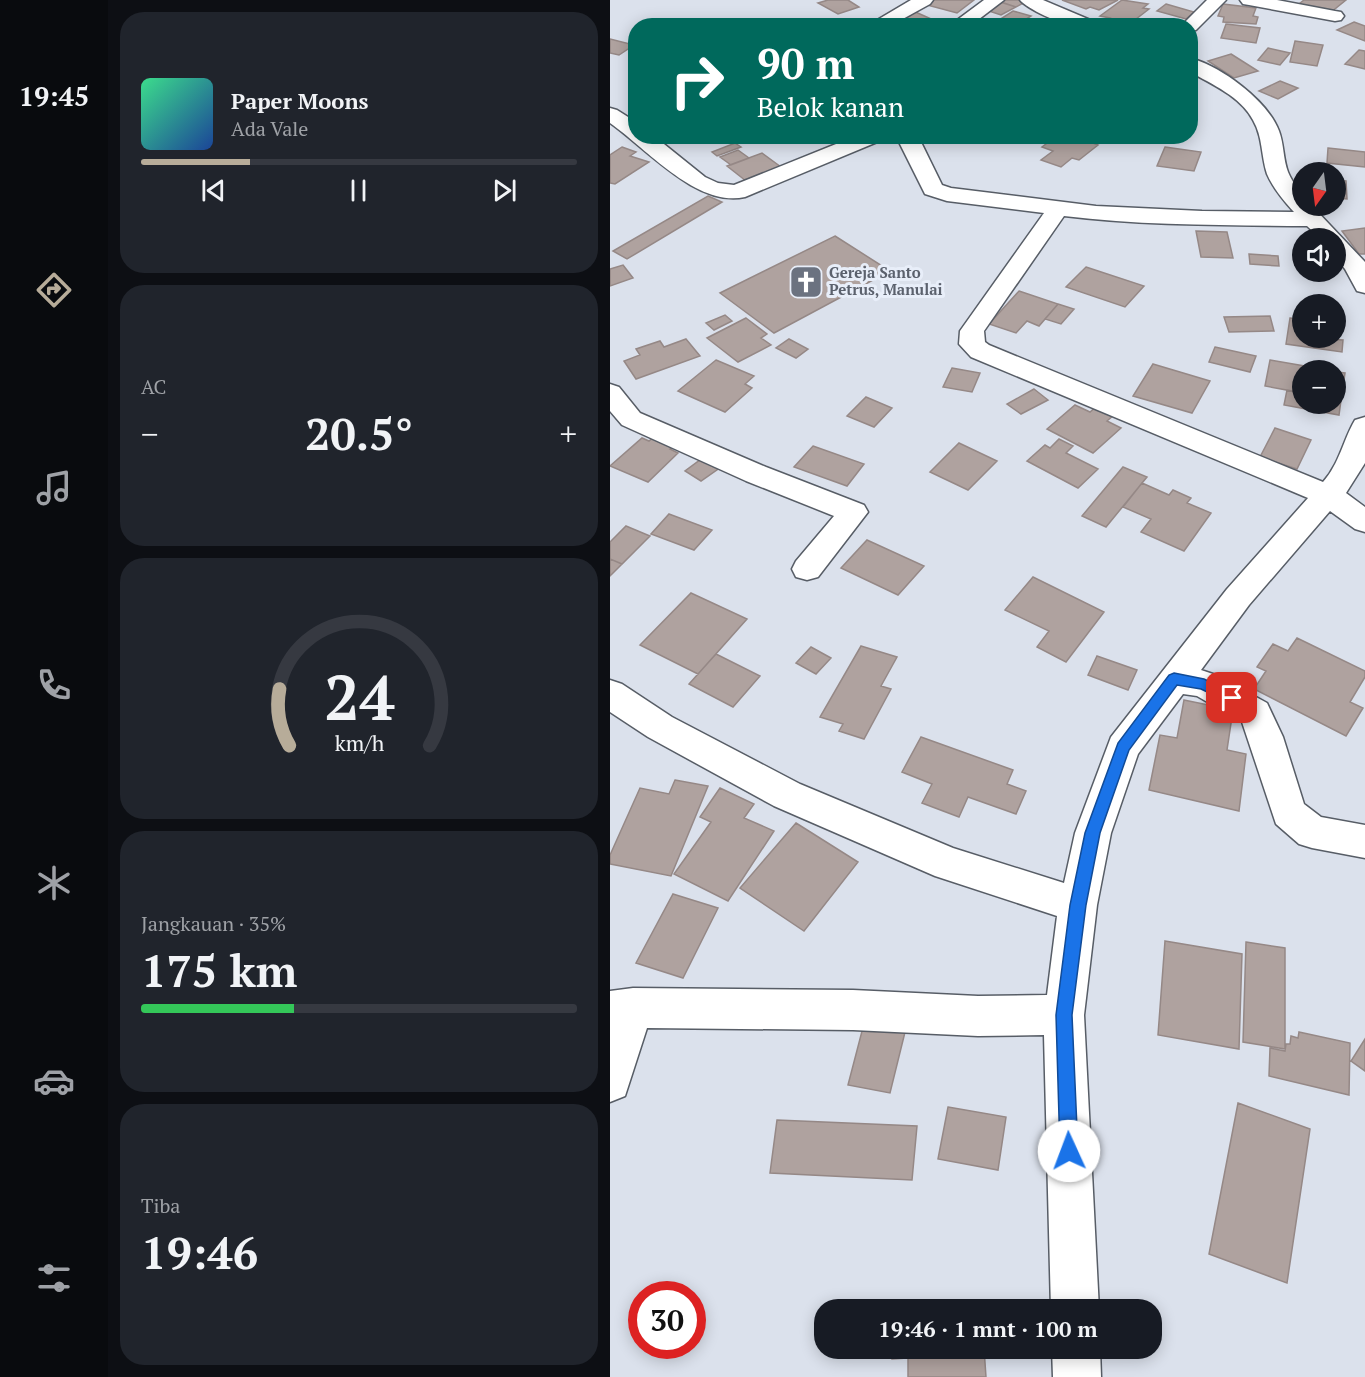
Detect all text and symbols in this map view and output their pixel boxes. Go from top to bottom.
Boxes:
text: 90 m [757,35,855,91]
icon: right [658,42,736,120]
text: 19:45 [19,78,89,114]
text: Paper Moons [231,86,369,115]
text: Belok kanan [757,89,904,125]
text: Ada Vale [231,115,308,142]
north arrow [1292,162,1346,216]
map controls [1292,162,1346,414]
icon: previous [197,174,230,207]
icon: pause [342,174,375,207]
icon: next [488,174,521,207]
button: sound [1292,228,1346,282]
place label: Gereja Santo Petrus, Manulai [829,262,943,299]
church icon: Gereja Santo Petrus, Manulai [788,264,824,300]
icon: directions [33,269,75,311]
button: + [1292,294,1346,348]
button: − [1292,360,1346,414]
text: AC [141,373,166,400]
text: 20.5° [305,403,413,463]
text: − [141,412,159,455]
text: + [559,412,577,455]
icon: music [33,467,75,509]
text: 24 [324,655,394,738]
icon: phone [33,664,75,706]
pin [1206,672,1257,723]
icon: arrive [1215,681,1248,714]
text: km/h [334,729,384,757]
icon: climate [33,862,75,904]
text: Jangkauan · 35% [141,910,286,937]
text: 175 km [141,940,297,1000]
icon: car [33,1060,75,1102]
position arrow [1037,1119,1101,1183]
text: Tiba [141,1192,180,1219]
text: 19:46 [141,1222,258,1282]
icon: filters [33,1257,75,1299]
speed limit sign: 30 [628,1281,706,1359]
text: 19:46 · 1 mnt · 100 m [878,1314,1098,1343]

